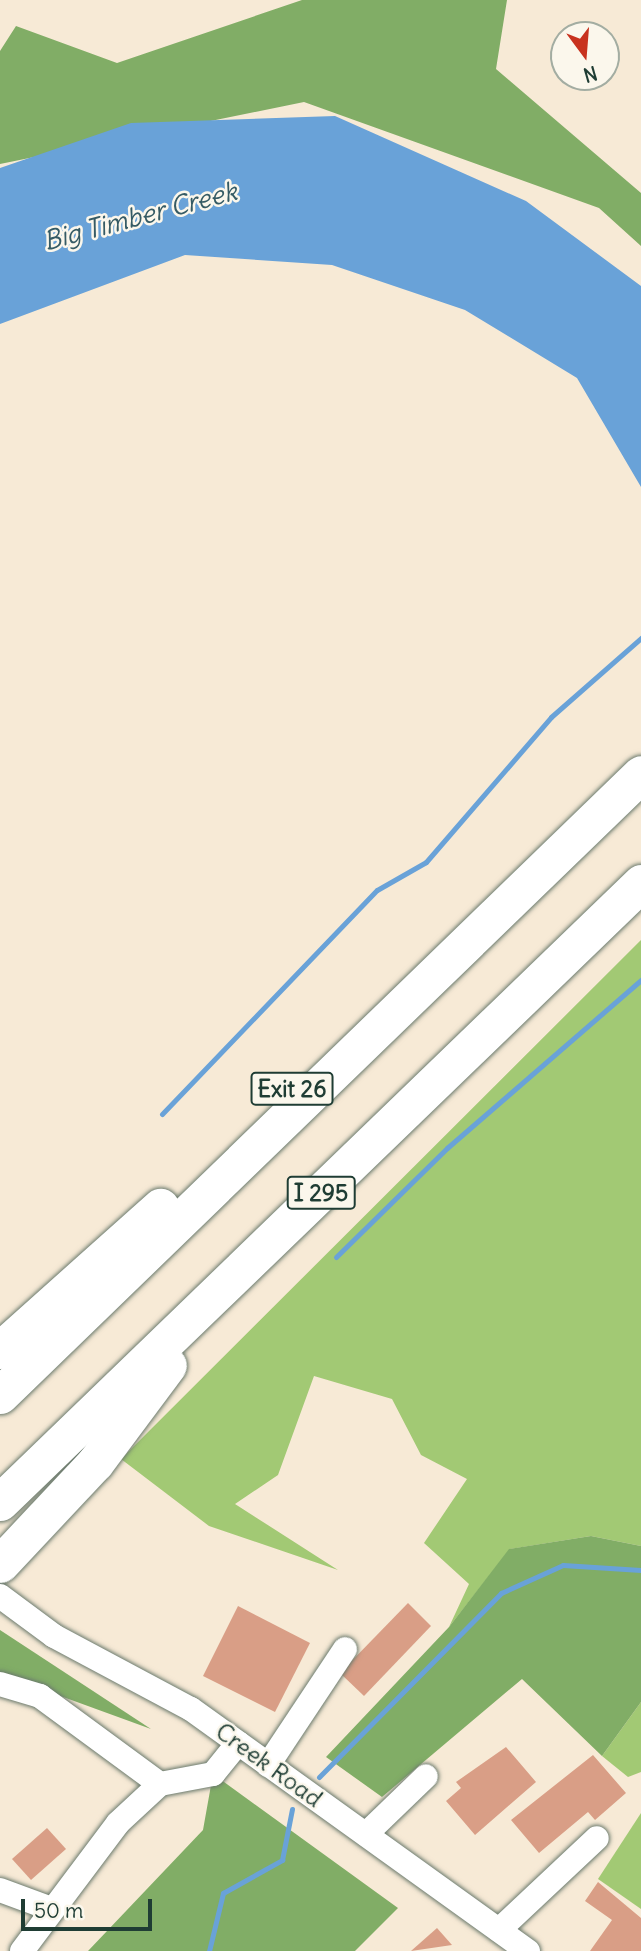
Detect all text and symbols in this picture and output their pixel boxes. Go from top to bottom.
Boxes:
north arrow [550,21,620,91]
text: N [581,61,600,88]
water label: Big Timber Creek [40,175,240,257]
road number: Exit 26 [250,1070,334,1108]
road number: I 295 [286,1174,356,1212]
street label: Creek Road [210,1717,328,1813]
scale bar [24,1884,156,1928]
text: 50 m [34,1897,83,1924]

